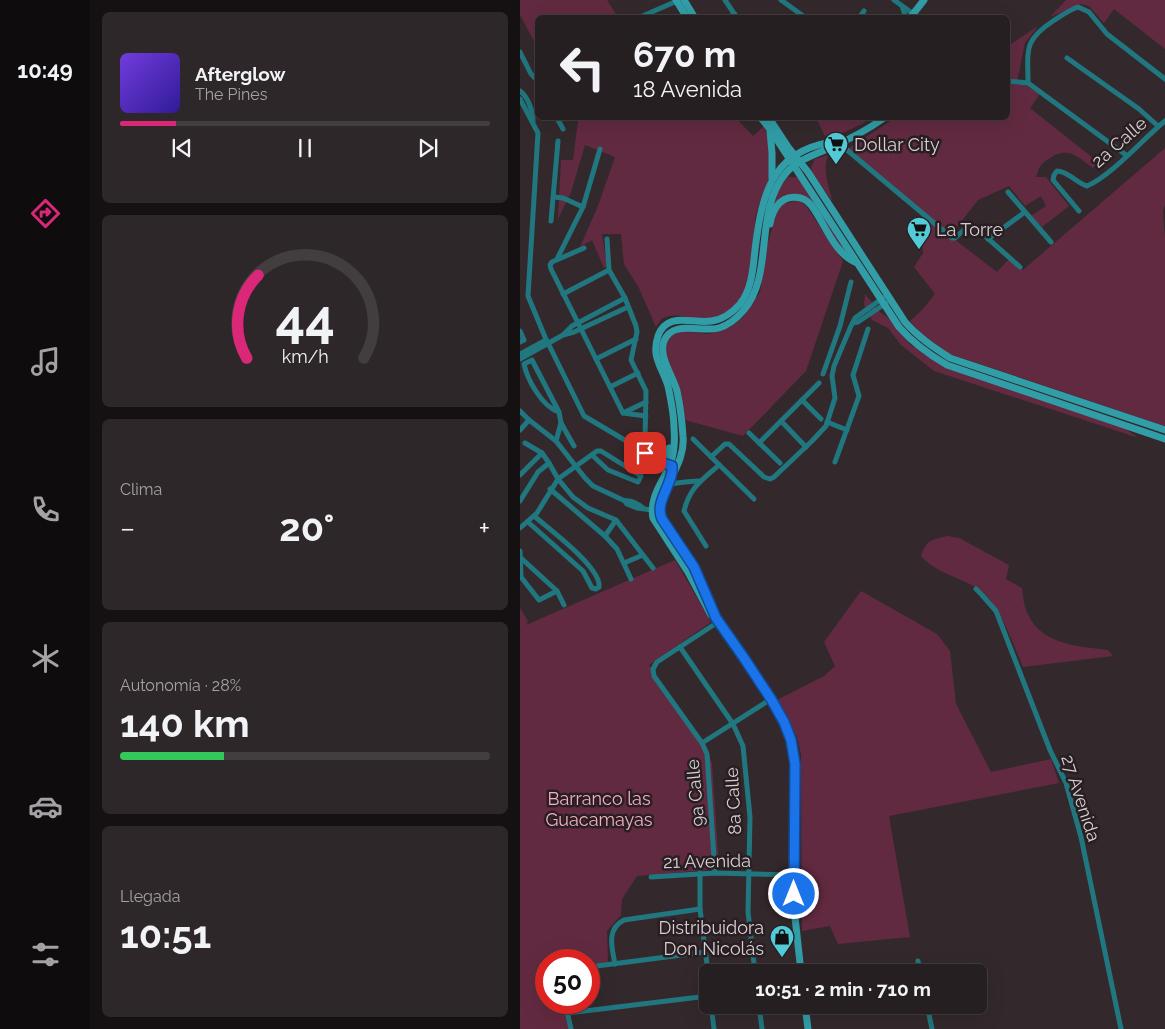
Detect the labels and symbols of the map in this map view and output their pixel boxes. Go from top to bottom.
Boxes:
street label: 2a Calle [1087,112,1151,172]
supermarket icon: Dollar City [823,131,849,165]
place label: Dollar City [854,134,940,155]
supermarket icon: La Torre [906,216,932,250]
place label: La Torre [936,219,1003,240]
pin [624,432,666,474]
street label: 27 Avenida [1057,752,1105,844]
street label: 9a Calle [682,758,708,828]
street label: 8a Calle [721,766,745,835]
park label: Barranco las Guacamayas [545,788,653,830]
street label: 21 Avenida [663,850,751,872]
position arrow [767,867,819,919]
place label: Distribuidora Don Nicolás [659,917,764,959]
shop icon: Distribuidora Don Nicolás [769,924,795,958]
speed limit sign: 50 [535,949,600,1014]

